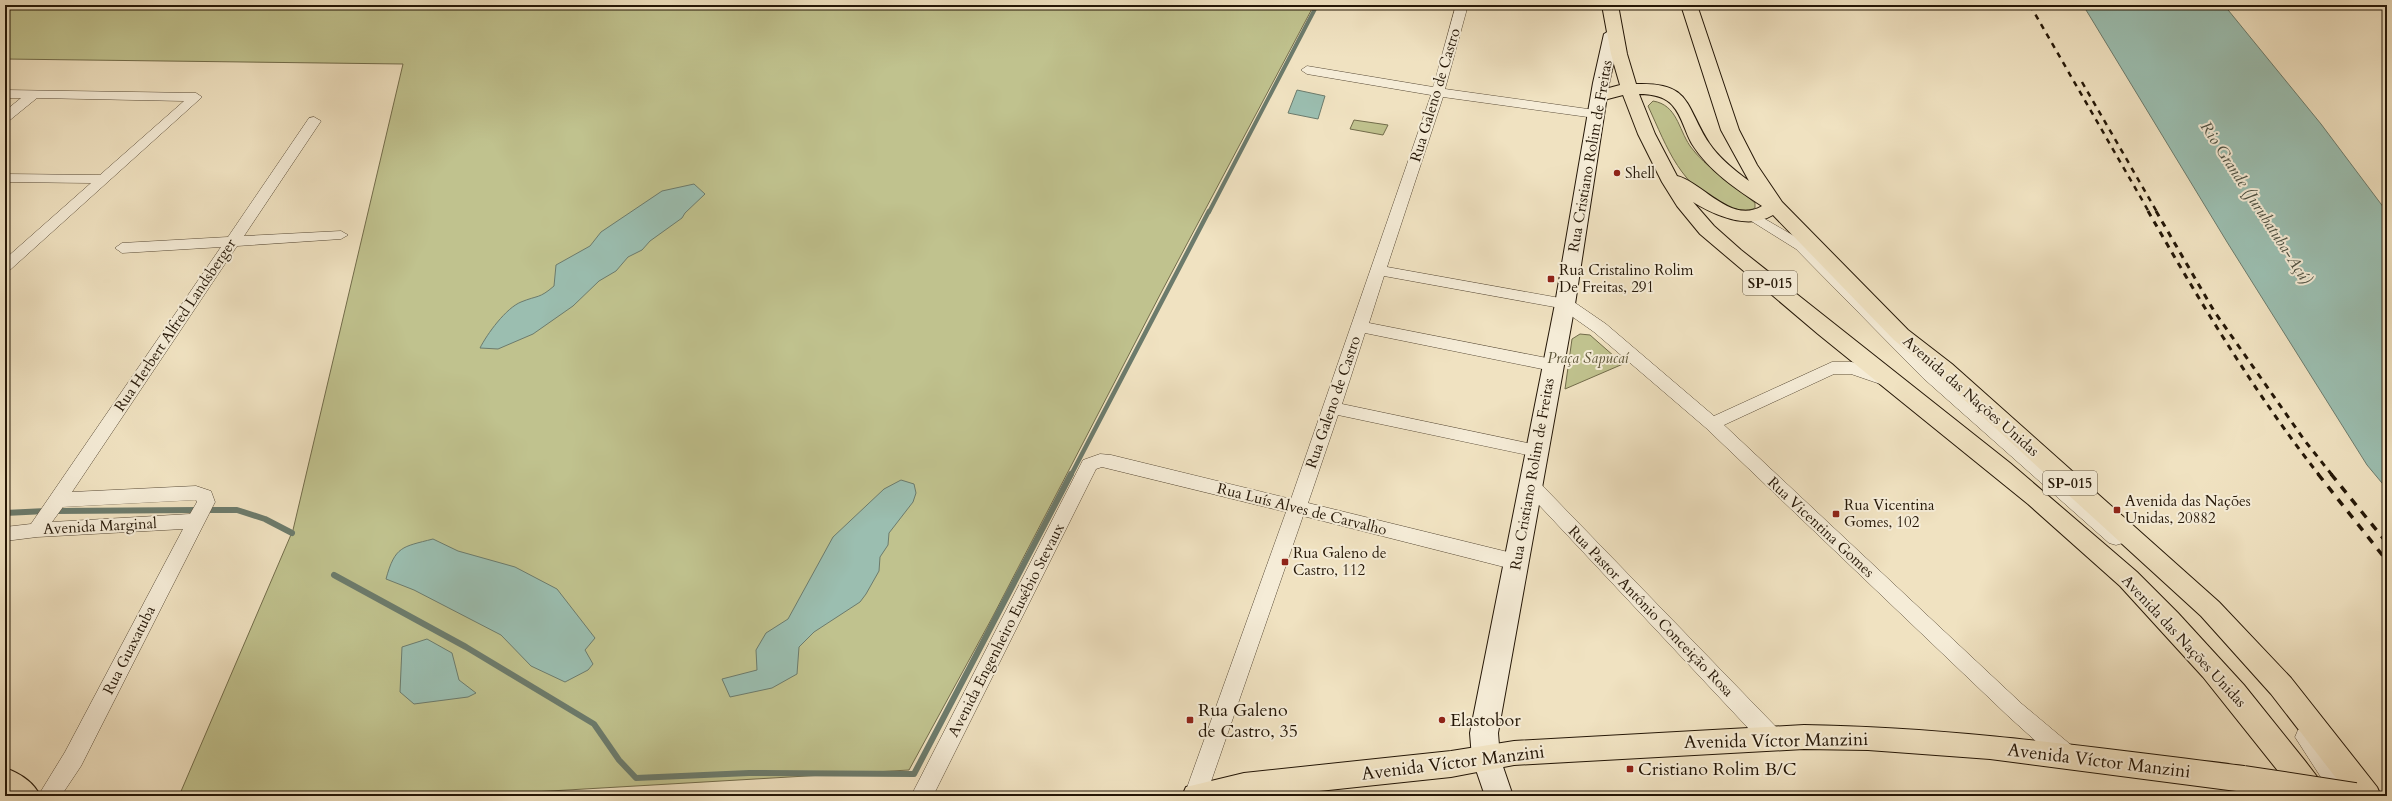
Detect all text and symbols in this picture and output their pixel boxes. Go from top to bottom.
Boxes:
street label: Rua Galeno de Castro [1405,26,1465,164]
street label: Rua Cristiano Rolim de Freitas [1563,58,1617,254]
water label: Rio Grande (Jurubatuba-Açú) [2195,117,2317,289]
place label: Shell [1625,163,1655,183]
marker: Shell [1612,168,1622,178]
street label: Rua Herbert Alfred Landsberger [110,234,241,415]
place label: Rua Cristalino Rolim De Freitas, 291 [1559,260,1694,297]
road number: SP-015 [1743,271,1797,295]
marker: Rua Cristalino Rolim De Freitas, 291 [1546,274,1556,284]
street label: Avenida das Nações Unidas [1899,331,2043,461]
street label: Rua Galeno de Castro [1301,333,1365,471]
park label: Praça Sapucaí [1547,348,1630,368]
street label: Rua Cristiano Rolim de Freitas [1505,376,1559,572]
road number: SP-015 [2043,471,2097,495]
street label: Rua Vicentina Gomes [1763,472,1879,582]
street label: Rua Luís Alves de Carvalho [1215,478,1389,540]
place label: Avenida das Nações Unidas, 20882 [2125,491,2251,528]
place label: Rua Vicentina Gomes, 102 [1844,495,1935,532]
marker: Avenida das Nações Unidas, 20882 [2112,505,2122,515]
marker: Rua Vicentina Gomes, 102 [1831,509,1841,519]
street label: Avenida Marginal [43,513,158,539]
street label: Avenida Engenheiro Eusébio Stevaux [943,519,1069,740]
street label: Rua Pastor Antônio Conceição Rosa [1564,521,1739,701]
place label: Rua Galeno de Castro, 112 [1293,543,1387,580]
marker: Rua Galeno de Castro, 112 [1280,557,1290,567]
street label: Avenida das Nações Unidas [2117,570,2251,712]
street label: Rua Guaxatuba [98,602,160,698]
place label: Rua Galeno de Castro, 35 [1198,698,1298,744]
place label: Elastobor [1450,708,1521,733]
marker: Rua Galeno de Castro, 35 [1185,715,1195,725]
marker: Elastobor [1437,715,1447,725]
street label: Avenida Víctor Manzini [1684,727,1868,755]
street label: Avenida Víctor Manzini [2006,737,2192,785]
street label: Avenida Víctor Manzini [1360,739,1546,787]
place label: Cristiano Rolim B/C [1638,757,1797,782]
marker: Cristiano Rolim B/C [1625,764,1635,774]

